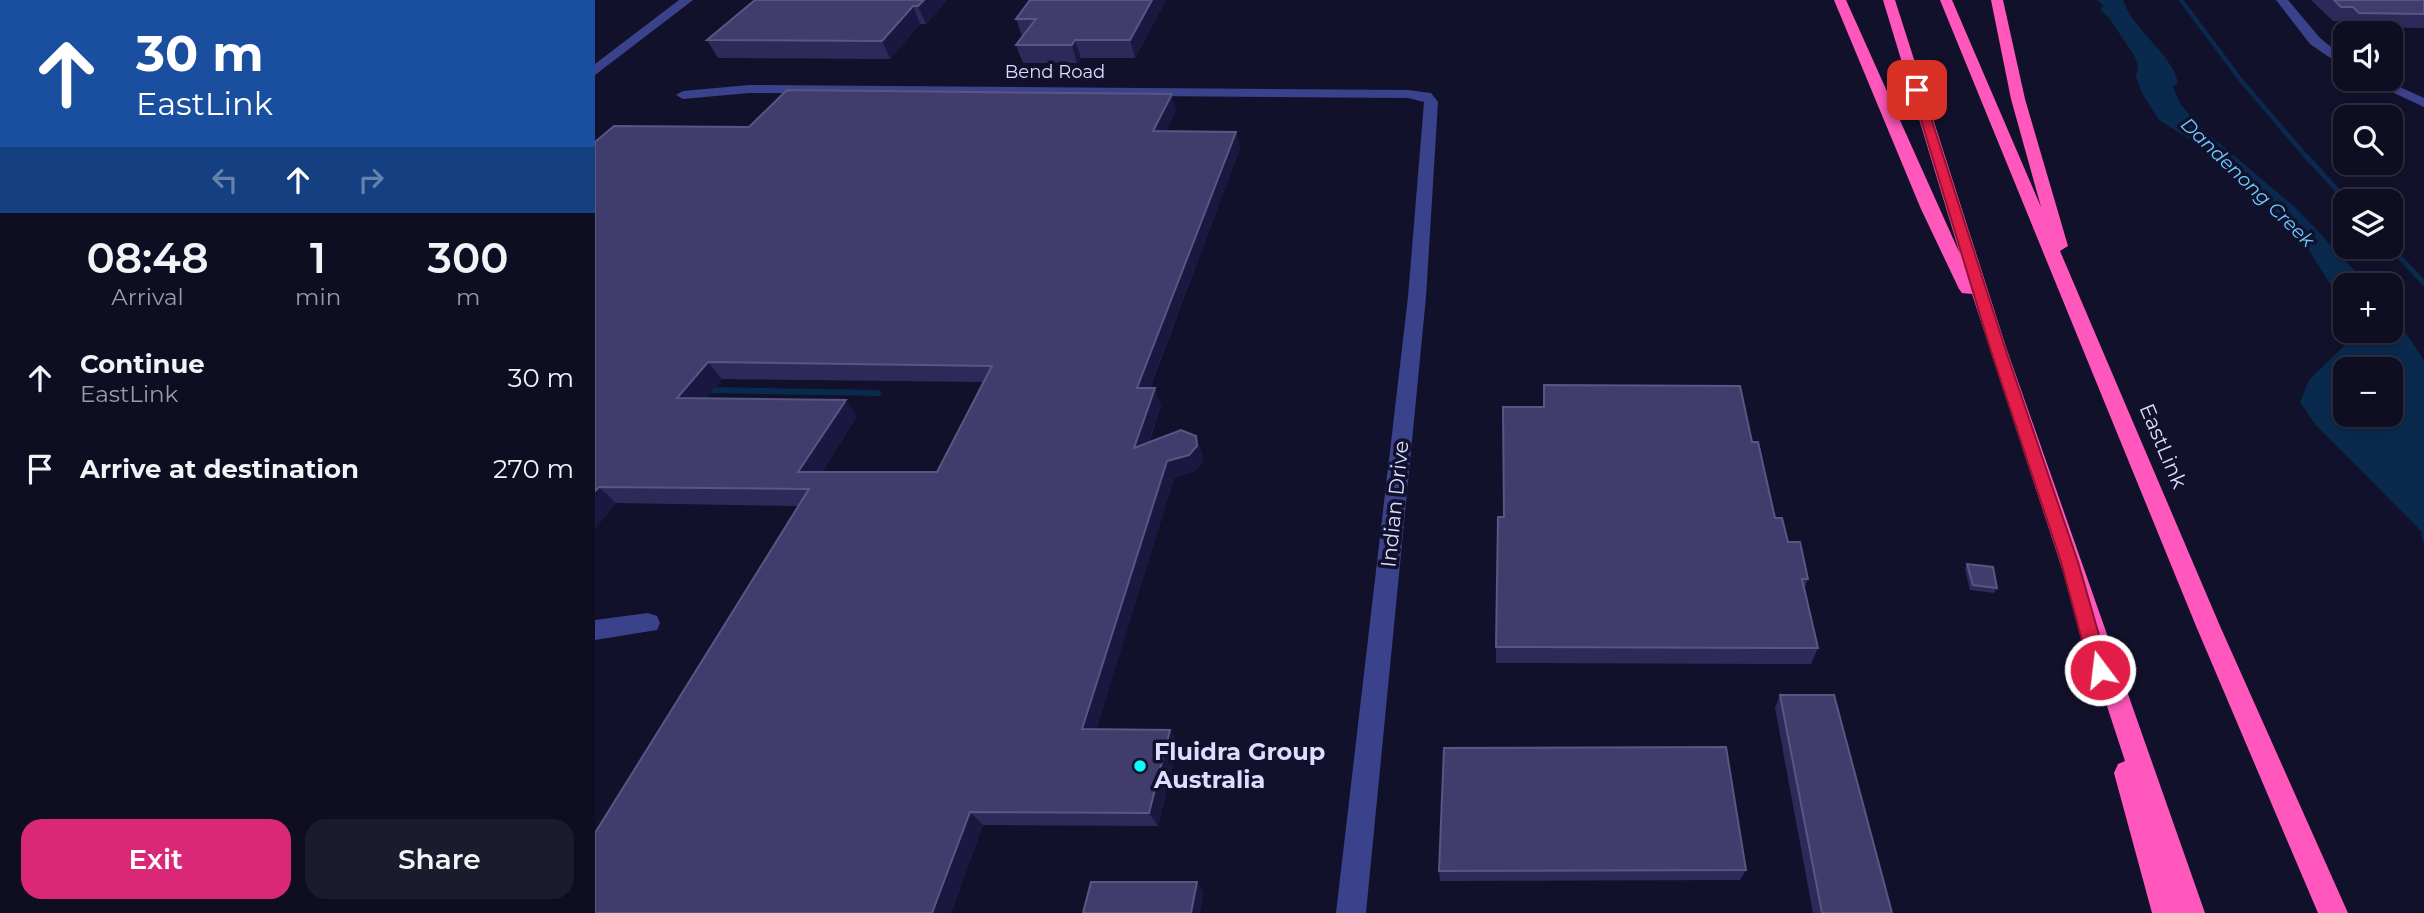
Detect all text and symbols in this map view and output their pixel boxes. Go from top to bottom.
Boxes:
map controls [2333,21,2403,427]
button: sound [2333,21,2403,91]
text: 30 m [136,24,264,83]
icon: ahead [21,28,112,119]
pin [1887,60,1947,120]
street label: Bend Road [1005,61,1105,83]
icon: arrive [1898,71,1936,109]
text: EastLink [136,84,273,123]
button: search [2333,105,2403,175]
water label: Dandenong Creek [2176,113,2320,252]
icon: left [206,161,244,199]
icon: ahead [279,161,317,199]
icon: right [352,161,390,199]
button: layers [2333,189,2403,259]
text: 08:48 [86,232,209,284]
text: 1 [310,232,326,284]
text: 300 [428,232,509,284]
button: + [2333,273,2403,343]
text: Arrival [111,283,184,311]
text: min [295,283,341,311]
text: m [456,283,480,311]
text: Continue [80,348,205,380]
button: − [2333,357,2403,427]
icon: ahead [21,359,59,397]
text: 30 m [508,362,574,394]
text: EastLink [80,380,178,408]
street label: EastLink [2134,400,2193,492]
street label: Indian Drive [1375,439,1414,569]
icon: arrive [21,450,59,488]
text: Arrive at destination [80,453,359,485]
text: 270 m [493,453,574,485]
position arrow [2063,633,2137,707]
place label: Fluidra Group Australia [1153,737,1325,794]
marker: Fluidra Group Australia [1132,758,1148,774]
button: Exit [21,819,291,899]
button: Share [305,819,574,899]

